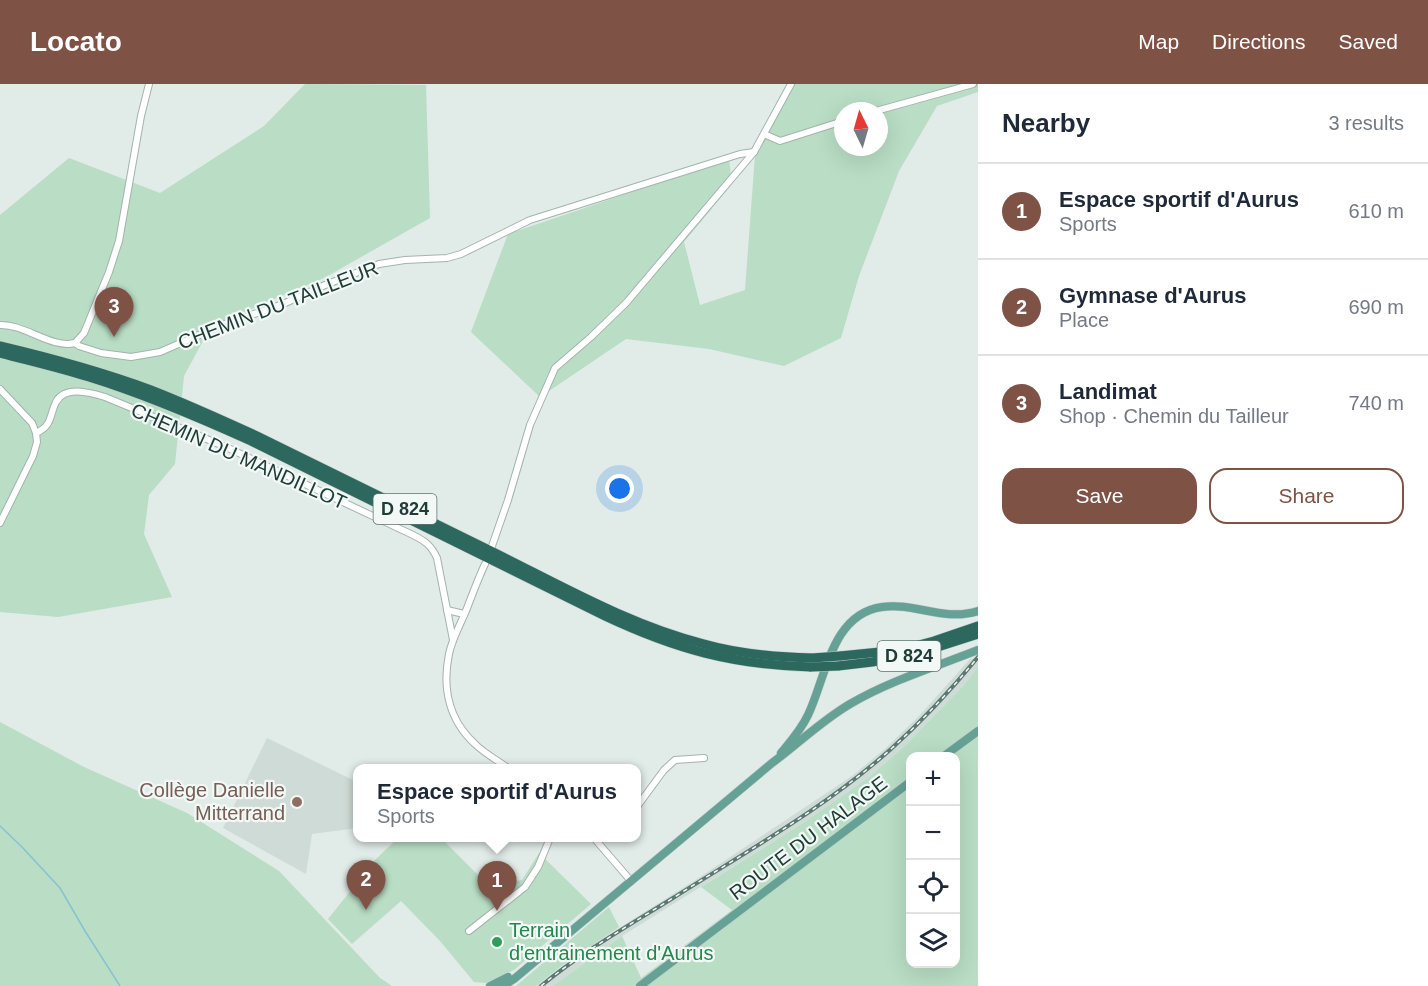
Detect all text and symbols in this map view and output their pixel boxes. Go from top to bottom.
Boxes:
text: Locato [30,26,122,57]
text: Map [1138,30,1179,53]
text: Directions [1212,30,1305,53]
text: Saved [1338,30,1398,53]
north arrow [834,102,888,156]
text: Nearby [1002,108,1090,138]
text: 3 results [1328,112,1404,134]
text: Espace sportif d'Aurus [1059,187,1299,212]
text: 1 [1016,200,1027,222]
text: 610 m [1348,200,1404,222]
text: Sports [1059,213,1117,235]
street label: CHEMIN DU TAILLEUR [175,257,381,353]
text: Gymnase d'Aurus [1059,283,1246,308]
pin: 3 [94,288,134,337]
text: 2 [1016,296,1027,318]
text: 690 m [1348,296,1404,318]
text: Place [1059,309,1109,331]
text: Landimat [1059,379,1157,404]
text: 3 [1016,392,1027,414]
text: 740 m [1348,392,1404,414]
street label: CHEMIN DU MANDILLOT [128,398,350,514]
text: Shop · Chemin du Tailleur [1059,405,1289,427]
button: Save [1002,468,1197,524]
button: Share [1209,468,1404,524]
your location [605,474,634,503]
road number: D 824 [374,494,436,524]
road number: D 824 [878,641,940,671]
map controls [906,752,960,968]
button: + [906,752,960,806]
popup [353,764,641,842]
street label: ROUTE DU HALAGE [725,772,891,904]
place label: Collège Danielle Mitterrand [139,779,285,824]
text: Espace sportif d'Aurus [377,779,617,804]
marker: Collège Danielle Mitterrand [290,795,304,809]
text: Sports [377,805,435,827]
button: − [906,806,960,860]
pin: 2 [346,860,386,910]
button: locate [906,860,960,914]
pin: 1 [478,862,516,911]
button: layers [906,914,960,968]
place label: Terrain d'entrainement d'Aurus [509,919,713,964]
marker: Terrain d'entrainement d'Aurus [490,935,504,949]

